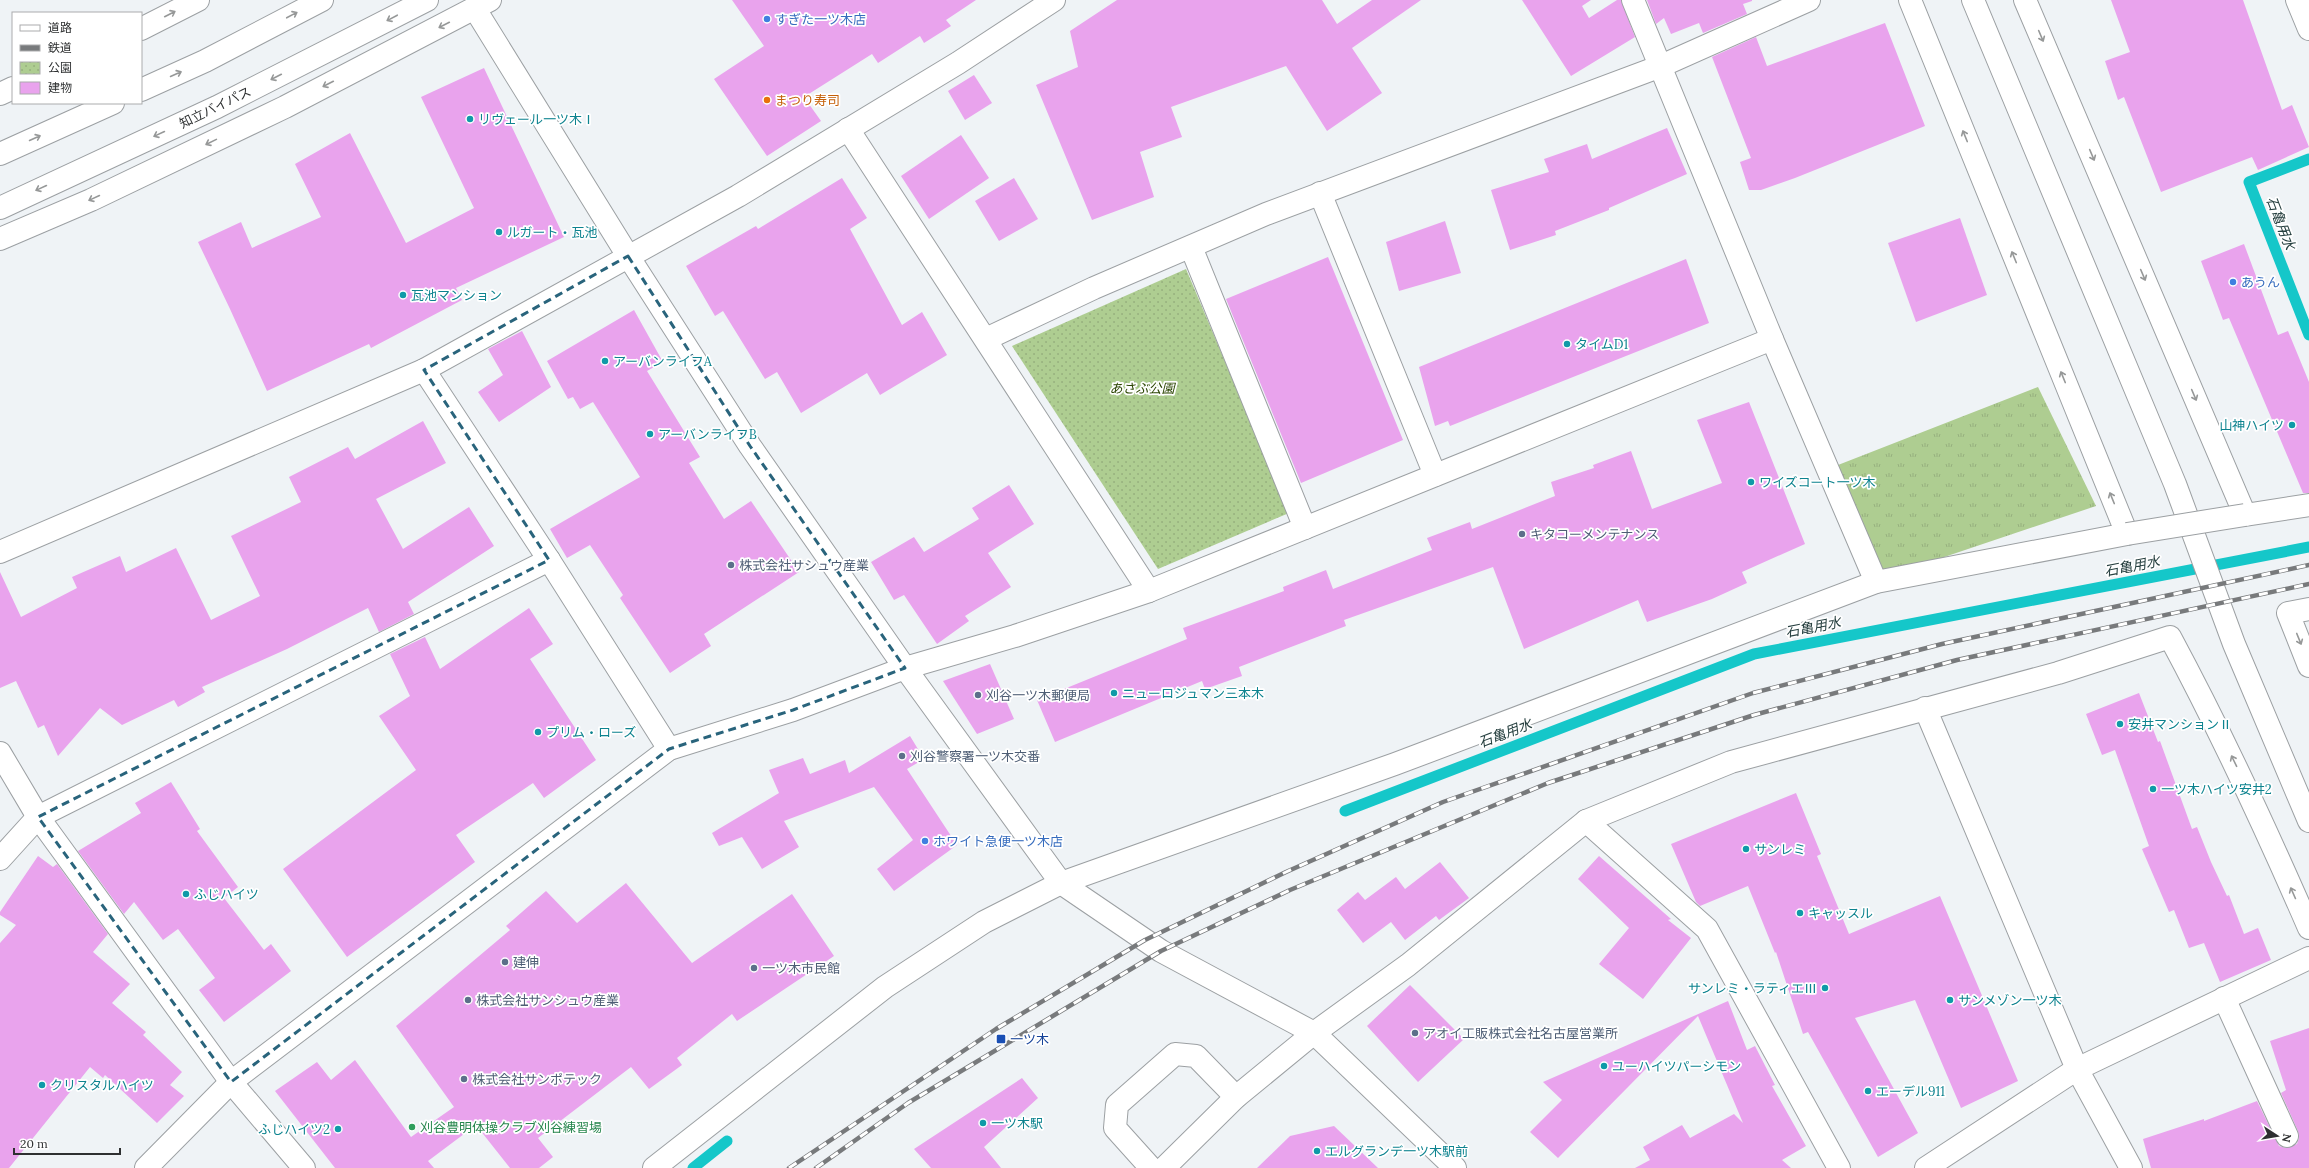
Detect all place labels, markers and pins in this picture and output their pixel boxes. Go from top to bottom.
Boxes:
place label: すぎた一ツ木店 [775,11,866,28]
marker: すぎた一ツ木店 [762,14,772,24]
place label: まつり寿司 [775,92,840,109]
marker: まつり寿司 [762,95,772,105]
place label: リヴェール一ツ木Ⅰ [478,111,595,128]
marker: リヴェール一ツ木Ⅰ [465,114,475,124]
place label: ルガート・瓦池 [507,224,598,241]
marker: ルガート・瓦池 [494,227,504,237]
place label: あうん [2241,274,2280,291]
marker: あうん [2228,277,2238,287]
place label: 瓦池マンション [411,287,502,304]
marker: 瓦池マンション [398,290,408,300]
place label: タイムD1 [1575,336,1628,353]
marker: タイムD1 [1562,339,1572,349]
place label: アーバンライフA [613,353,713,370]
marker: アーバンライフA [600,356,610,366]
place label: 山神ハイツ [2219,417,2284,434]
marker: 山神ハイツ [2287,420,2297,430]
place label: アーバンライフB [658,426,757,443]
marker: アーバンライフB [645,429,655,439]
place label: ワイズコート一ツ木 [1759,474,1876,491]
marker: ワイズコート一ツ木 [1746,477,1756,487]
place label: キタコーメンテナンス [1530,526,1659,543]
marker: キタコーメンテナンス [1517,529,1527,539]
place label: 株式会社サシュウ産業 [739,557,869,574]
marker: 株式会社サシュウ産業 [726,560,736,570]
place label: ニューロジュマン三本木 [1122,685,1264,702]
place label: 刈谷一ツ木郵便局 [986,687,1090,704]
marker: ニューロジュマン三本木 [1109,688,1119,698]
marker: 刈谷一ツ木郵便局 [973,690,983,700]
place label: 安井マンションⅡ [2128,716,2232,733]
marker: 安井マンションⅡ [2115,719,2125,729]
place label: プリム・ローズ [546,724,636,741]
marker: プリム・ローズ [533,727,543,737]
place label: 刈谷警察署一ツ木交番 [910,748,1040,765]
marker: 刈谷警察署一ツ木交番 [897,751,907,761]
place label: 一ツ木ハイツ安井2 [2161,781,2272,798]
marker: 一ツ木ハイツ安井2 [2148,784,2158,794]
place label: ホワイト急便一ツ木店 [933,833,1063,850]
marker: ホワイト急便一ツ木店 [920,836,930,846]
place label: サンレミ [1754,841,1806,858]
marker: サンレミ [1741,844,1751,854]
place label: ふじハイツ [194,886,259,903]
marker: ふじハイツ [181,889,191,899]
place label: キャッスル [1808,905,1873,922]
marker: キャッスル [1795,908,1805,918]
place label: 建伸 [513,954,539,971]
marker: 建伸 [500,957,510,967]
place label: 一ツ木市民館 [762,960,840,977]
marker: 一ツ木市民館 [749,963,759,973]
place label: サンレミ・ラティエⅢ [1688,980,1817,997]
marker: サンレミ・ラティエⅢ [1820,983,1830,993]
place label: 株式会社サンシュウ産業 [476,992,619,1009]
place label: サンメゾン一ツ木 [1958,992,2062,1009]
marker: 株式会社サンシュウ産業 [463,995,473,1005]
marker: サンメゾン一ツ木 [1945,995,1955,1005]
place label: アオイ工販株式会社名古屋営業所 [1423,1025,1618,1042]
marker: アオイ工販株式会社名古屋営業所 [1410,1028,1420,1038]
place label: 一ツ木 [1010,1031,1049,1048]
marker: 一ツ木 [995,1033,1007,1045]
place label: ユーハイツパーシモン [1612,1058,1741,1075]
marker: ユーハイツパーシモン [1599,1061,1609,1071]
place label: 株式会社サンポテック [472,1071,602,1088]
marker: 株式会社サンポテック [459,1074,469,1084]
place label: クリスタルハイツ [50,1077,154,1094]
marker: クリスタルハイツ [37,1080,47,1090]
place label: エーデル911 [1876,1083,1945,1100]
marker: エーデル911 [1863,1086,1873,1096]
place label: 一ツ木駅 [991,1115,1043,1132]
marker: 一ツ木駅 [978,1118,988,1128]
place label: 刈谷豊明体操クラブ刈谷練習場 [420,1119,602,1136]
place label: ふじハイツ2 [258,1121,330,1138]
marker: 刈谷豊明体操クラブ刈谷練習場 [407,1122,417,1132]
marker: ふじハイツ2 [333,1124,343,1134]
place label: エルグランデ一ツ木駅前 [1325,1143,1468,1160]
marker: エルグランデ一ツ木駅前 [1312,1146,1322,1156]

